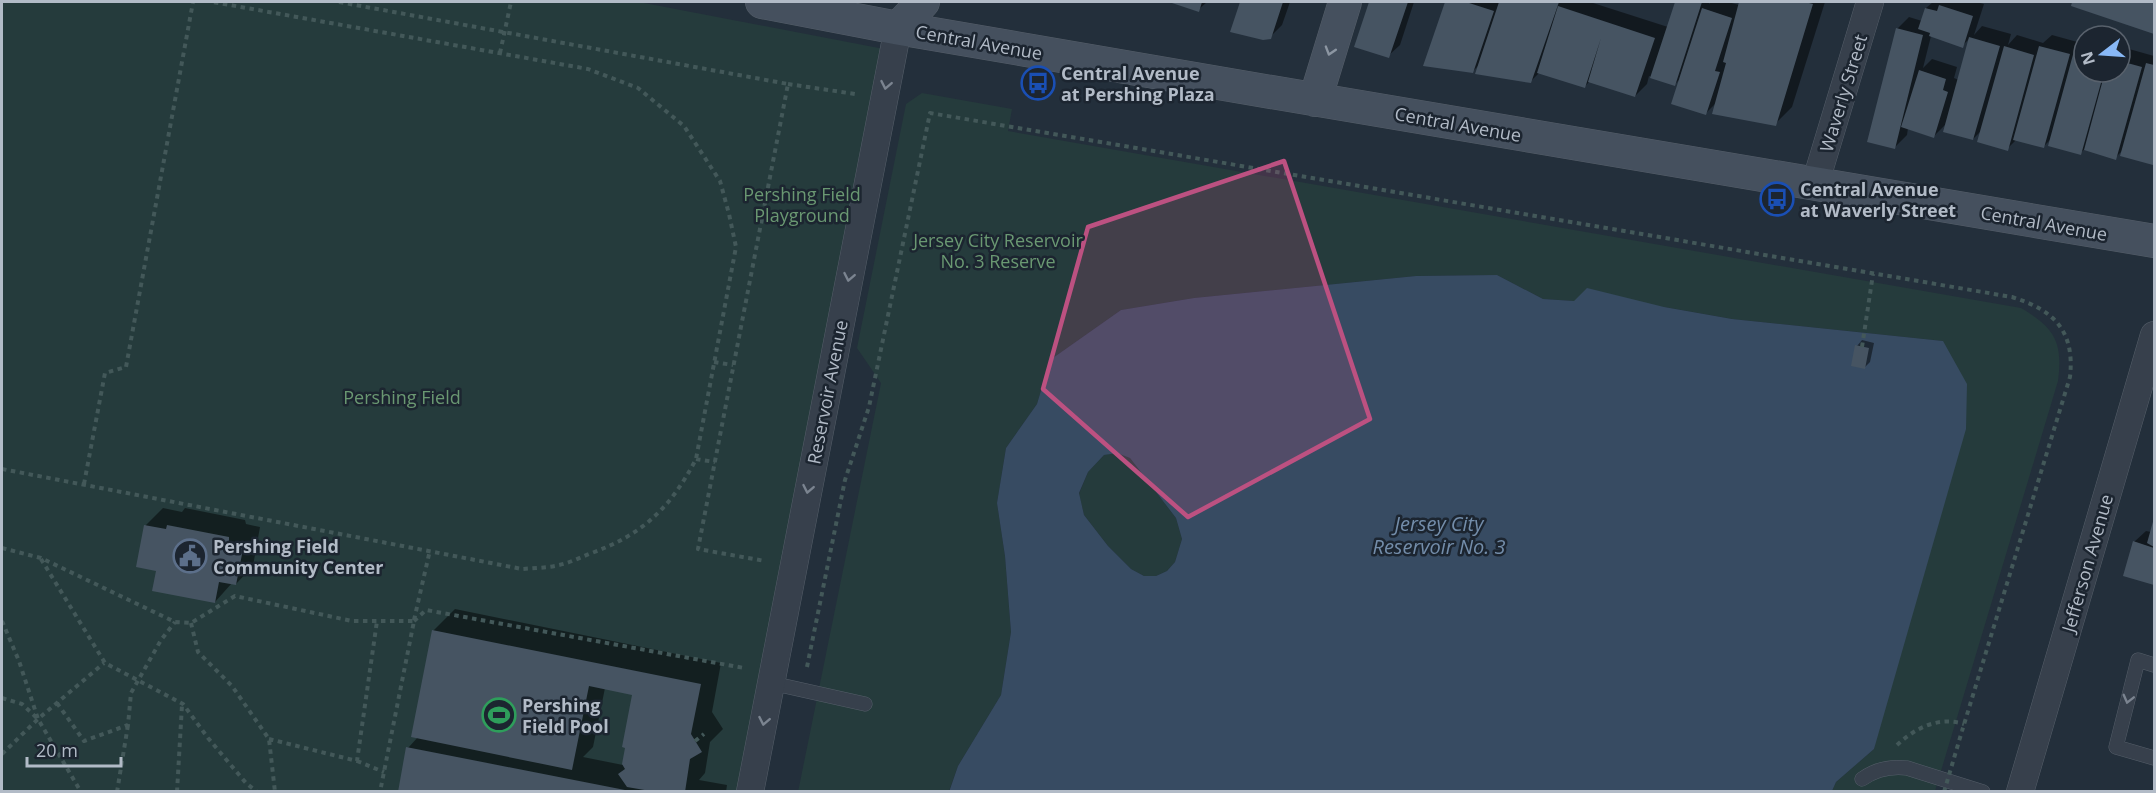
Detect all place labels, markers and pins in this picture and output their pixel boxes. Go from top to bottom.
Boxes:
place label: Central Avenue at Pershing Plaza [1061,61,1215,106]
bus stop icon: Central Avenue at Pershing Plaza [1020,65,1056,101]
place label: Central Avenue at Waverly Street [1800,177,1956,222]
bus stop icon: Central Avenue at Waverly Street [1759,181,1795,217]
place label: Pershing Field Community Center [213,534,383,579]
public building icon: Pershing Field Community Center [172,538,208,574]
place label: Pershing Field Pool [522,693,609,738]
sports icon: Pershing Field Pool [481,697,517,733]

